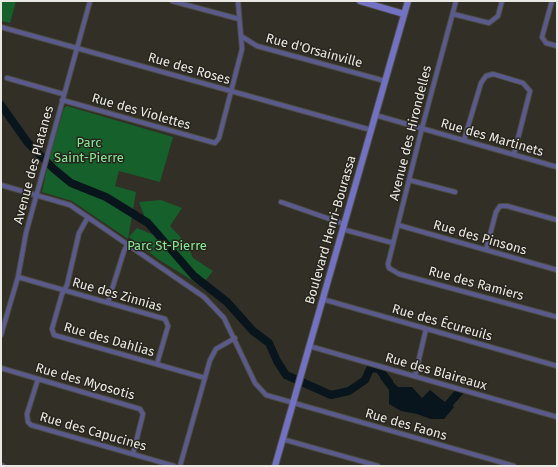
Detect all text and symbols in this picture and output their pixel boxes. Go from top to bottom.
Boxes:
street label: Rue d'Orsainville [264,31,364,71]
street label: Rue des Roses [146,50,232,88]
street label: Avenue des Hirondelles [387,64,435,202]
street label: Rue des Violettes [90,90,192,134]
street label: Avenue des Platanes [11,104,57,226]
street label: Rue des Martinets [439,116,545,160]
park label: Parc Saint-Pierre [54,135,124,166]
street label: Boulevard Henri-Bourassa [302,154,360,306]
street label: Rue des Pinsons [431,217,529,259]
park label: Parc St-Pierre [127,238,207,254]
street label: Rue des Ramiers [427,264,525,304]
street label: Rue des Zinnias [70,275,164,315]
street label: Rue des Écureuils [390,301,494,345]
street label: Rue des Dahlias [62,320,156,360]
street label: Rue des Blaireaux [383,350,489,394]
street label: Rue des Myosotis [34,360,136,404]
street label: Rue des Faons [363,406,449,444]
street label: Rue des Capucines [38,409,148,455]

